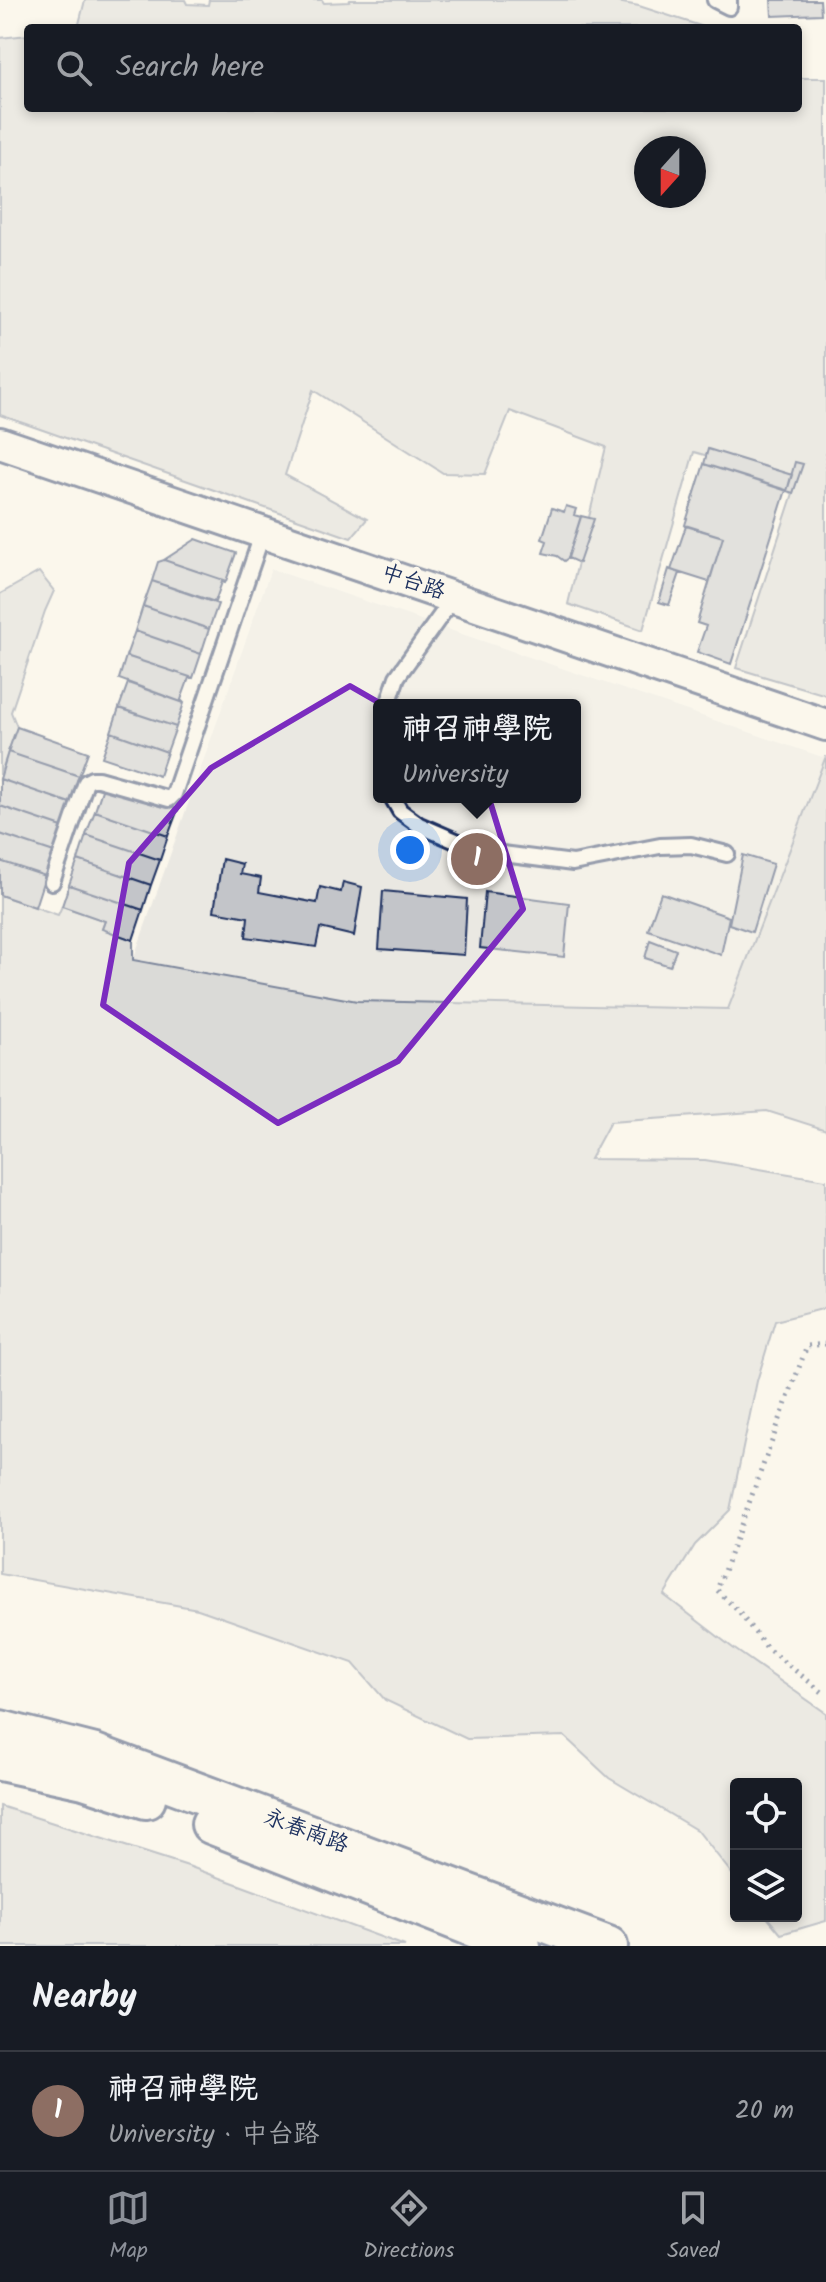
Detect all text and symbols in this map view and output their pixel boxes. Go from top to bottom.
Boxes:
search box [24,24,802,112]
text: Search here [116,44,264,92]
icon: search [52,46,96,90]
north arrow [634,136,706,208]
street label: 中台路 [376,556,450,610]
popup [373,699,581,803]
text: 神召神學院 [402,706,552,754]
text: University [402,754,508,796]
pin: 1 [451,829,503,889]
your location [390,830,430,870]
map controls [730,1778,802,1922]
button: locate [730,1778,802,1850]
street label: 永春南路 [259,1801,353,1863]
button: layers [730,1850,802,1922]
text: Nearby [32,1971,137,2025]
text: 神召神學院 [108,2066,258,2114]
text: 1 [54,2090,62,2132]
text: 20 m [735,2090,794,2132]
text: University · 中台路 [108,2114,319,2156]
tab: Map [106,2186,150,2269]
tab: Directions [363,2186,455,2269]
tab: Saved [667,2186,720,2269]

